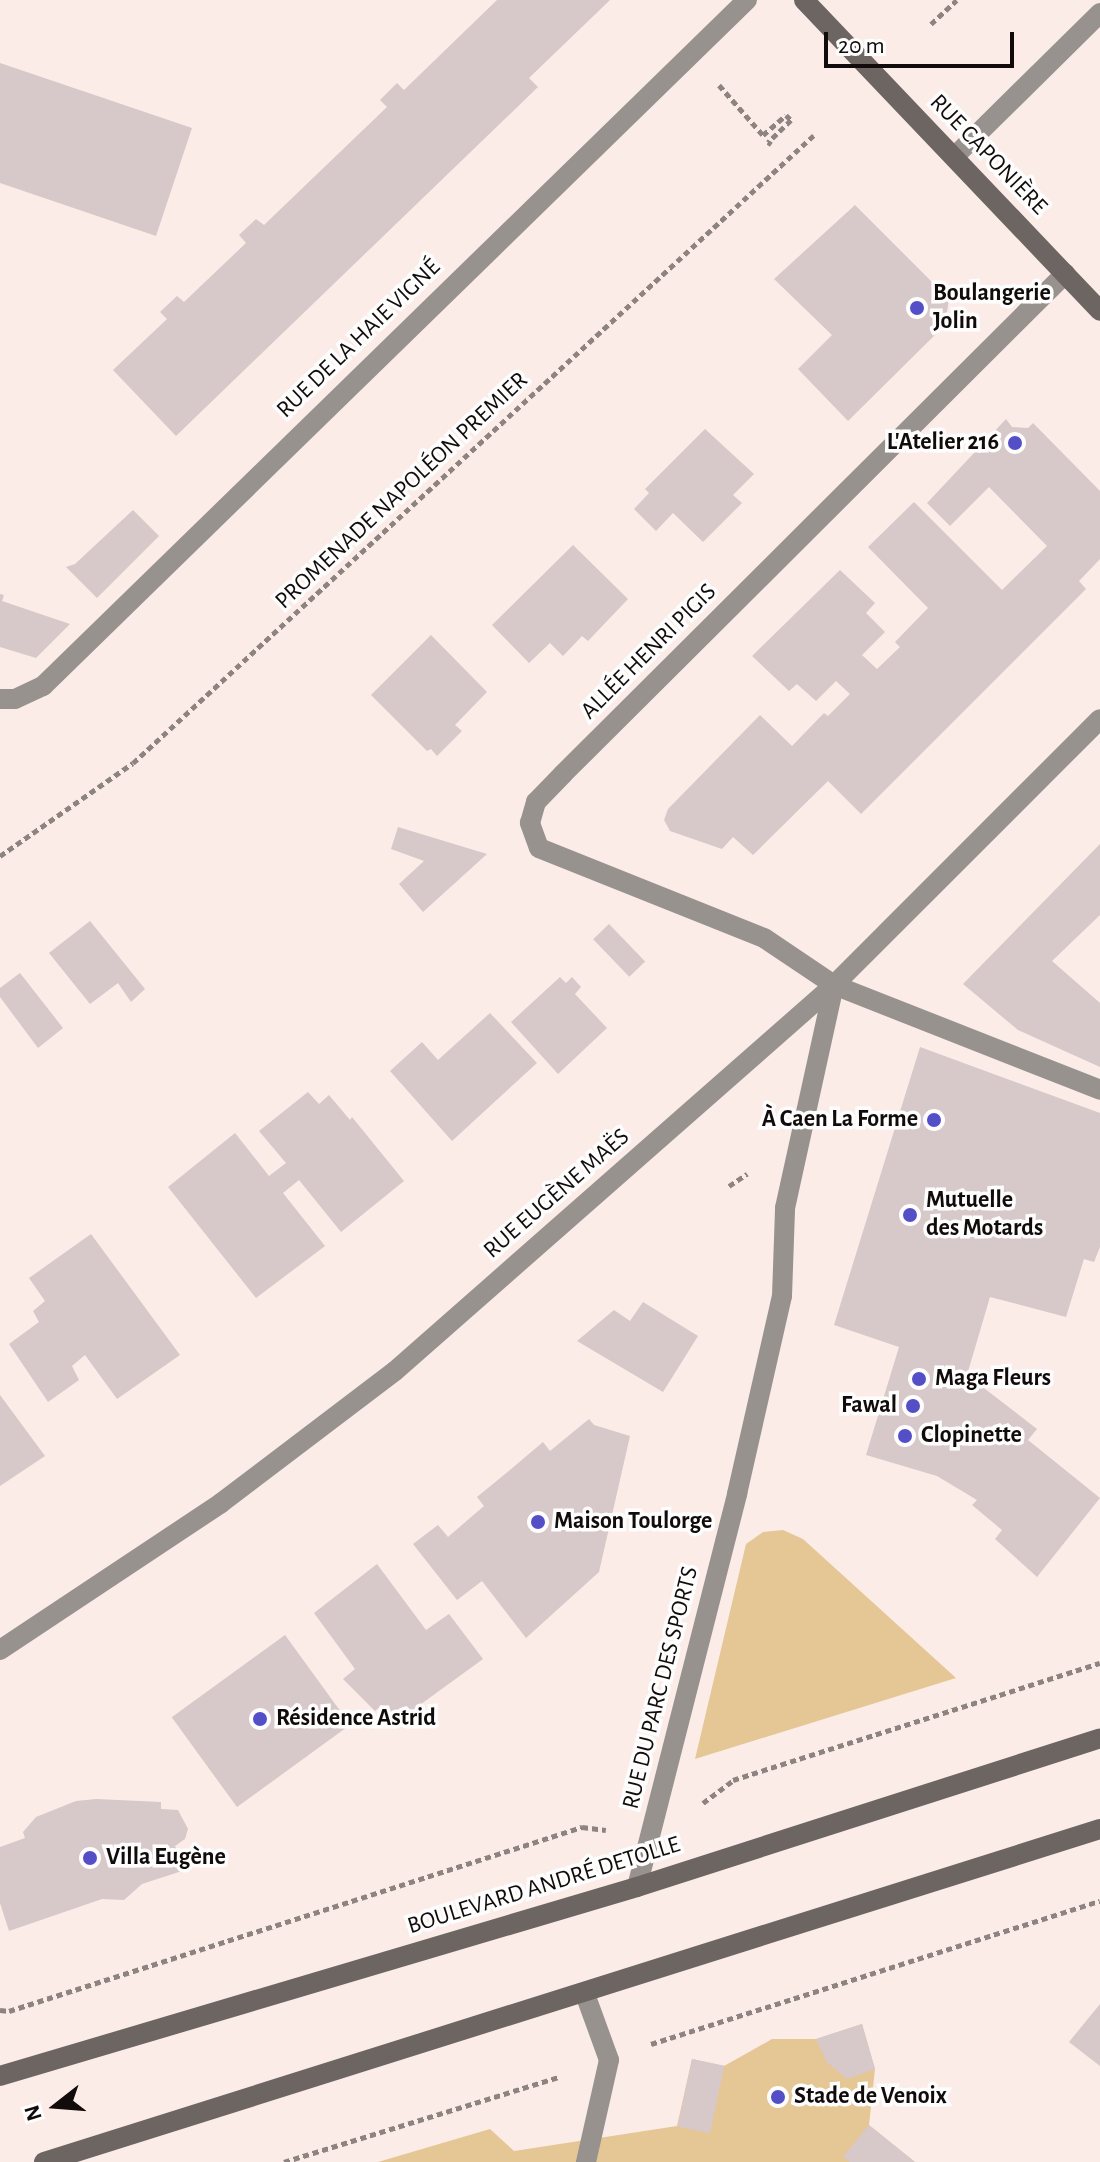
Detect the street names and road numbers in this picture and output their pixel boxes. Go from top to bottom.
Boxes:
street label: RUE CAPONIÈRE [923,89,1053,221]
street label: RUE DE LA HAIE VIGNÉ [271,253,447,425]
street label: PROMENADE NAPOLÉON PREMIER [270,366,534,616]
street label: ALLÉE HENRI PIGIS [575,578,723,726]
street label: RUE EUGÈNE MAËS [478,1123,636,1265]
street label: RUE DU PARC DES SPORTS [617,1564,705,1812]
street label: BOULEVARD ANDRÉ DETOLLE [404,1831,684,1941]

